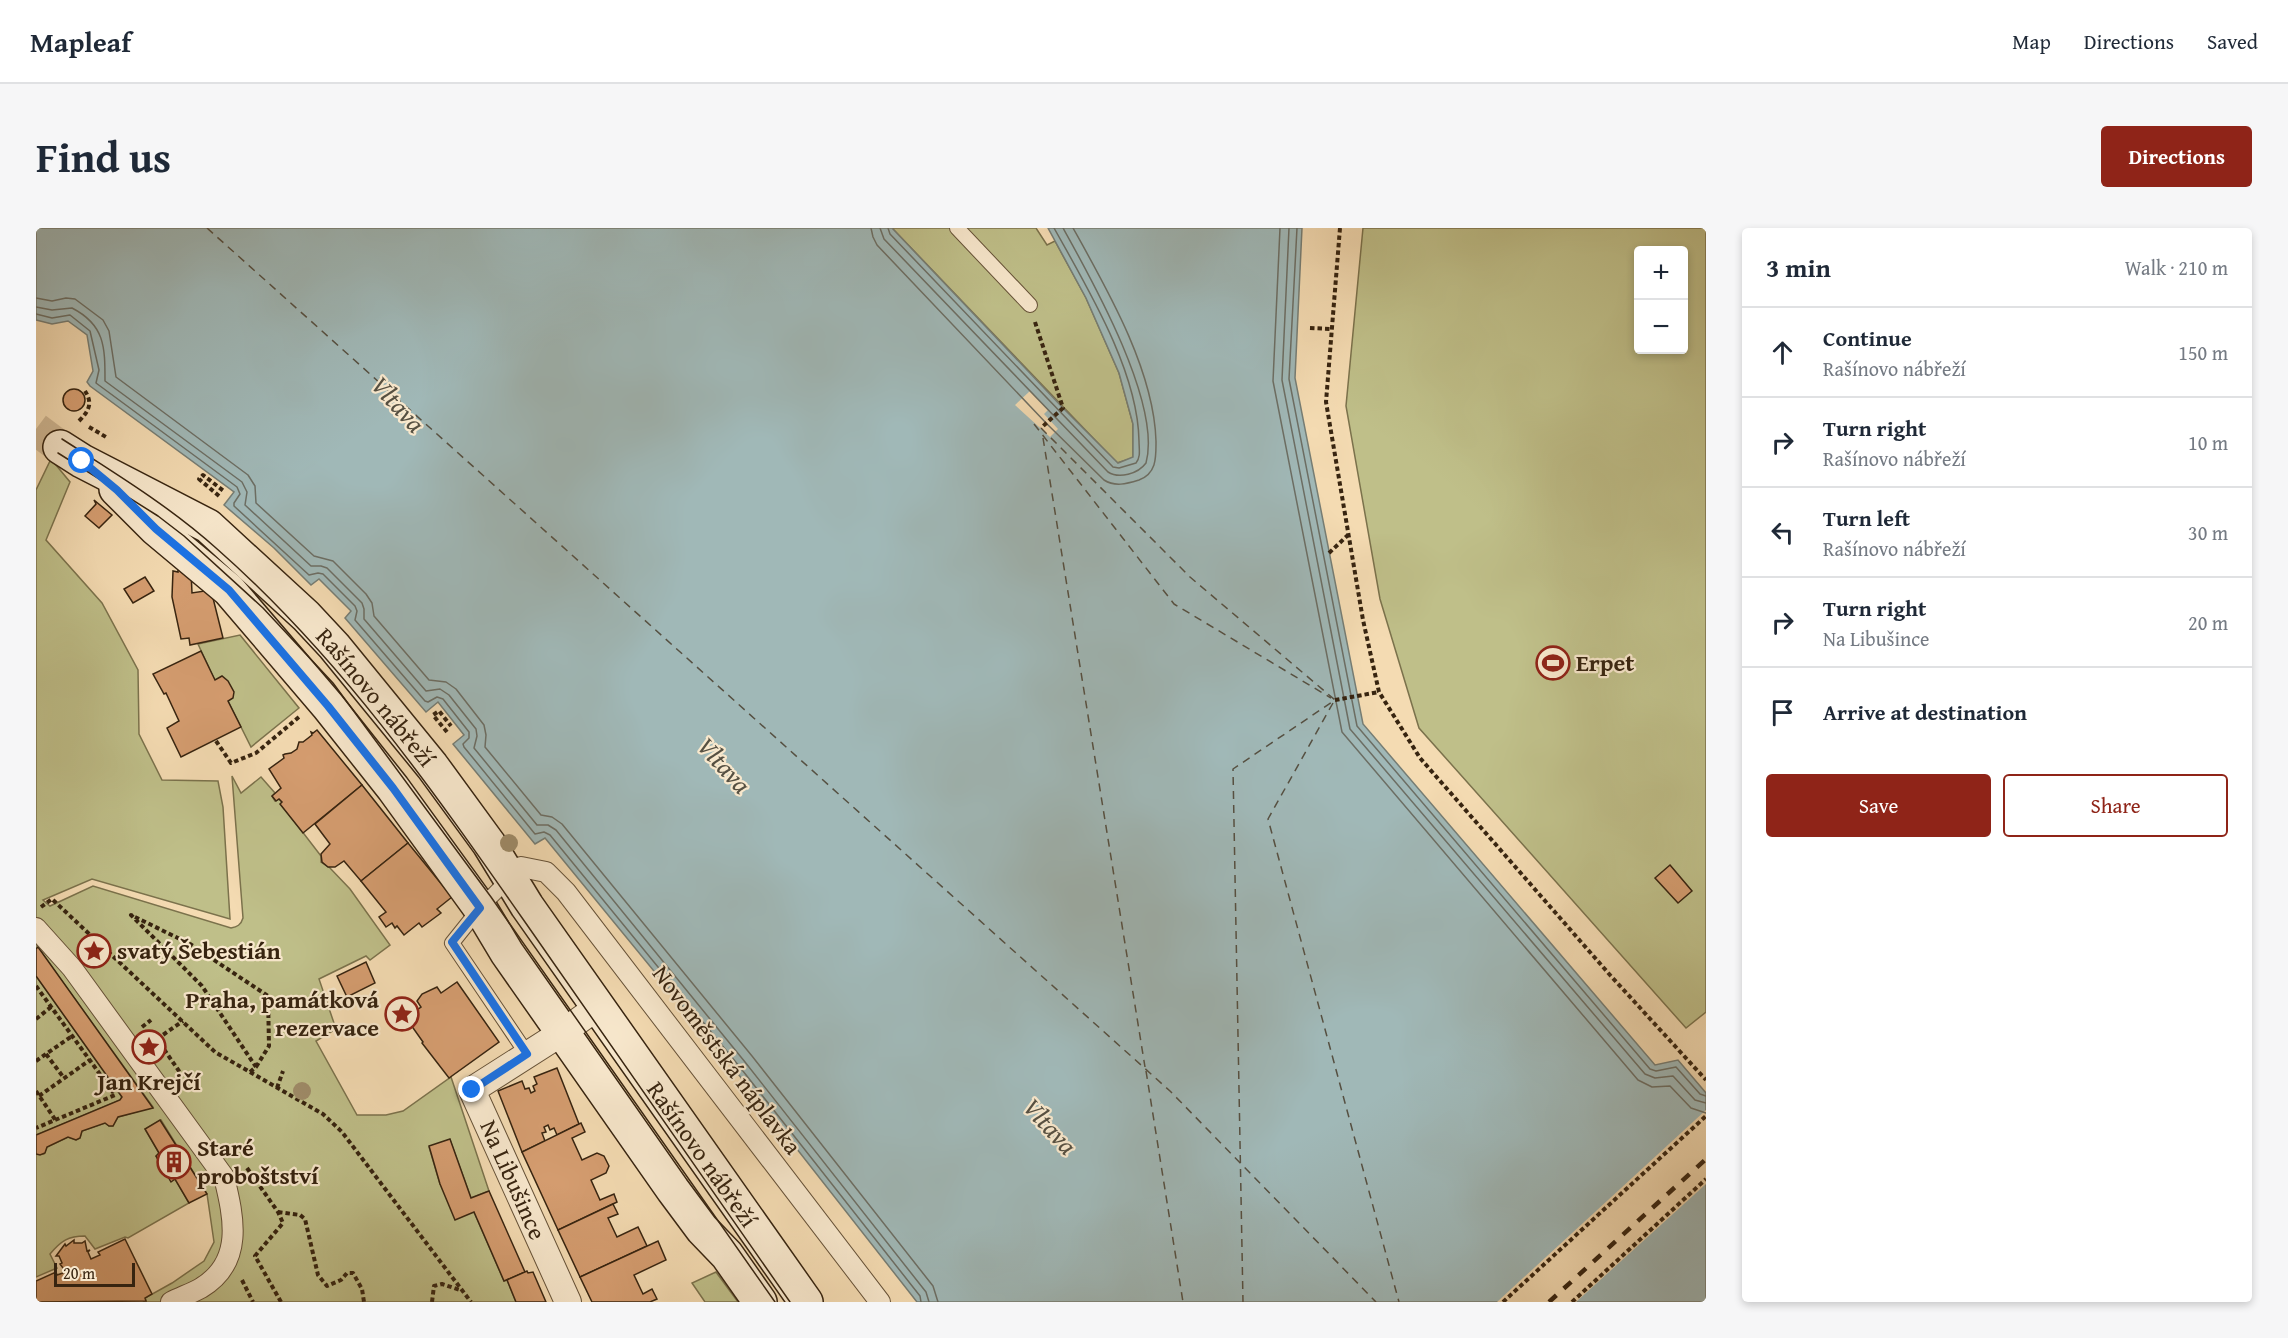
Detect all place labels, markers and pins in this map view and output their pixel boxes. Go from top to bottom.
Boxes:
sports icon: Erpet [1535,645,1571,681]
place label: Erpet [1576,645,1634,680]
place icon: svatý Šebestián [76,933,112,969]
place label: svatý Šebestián [117,933,281,968]
place label: Praha, památková rezervace [185,982,380,1045]
place icon: Praha, památková rezervace [384,996,420,1032]
place icon: Jan Krejčí [131,1029,167,1065]
place label: Jan Krejčí [93,1064,201,1099]
place label: Staré proboštství [197,1130,319,1193]
building icon: Staré proboštství [156,1144,192,1180]

